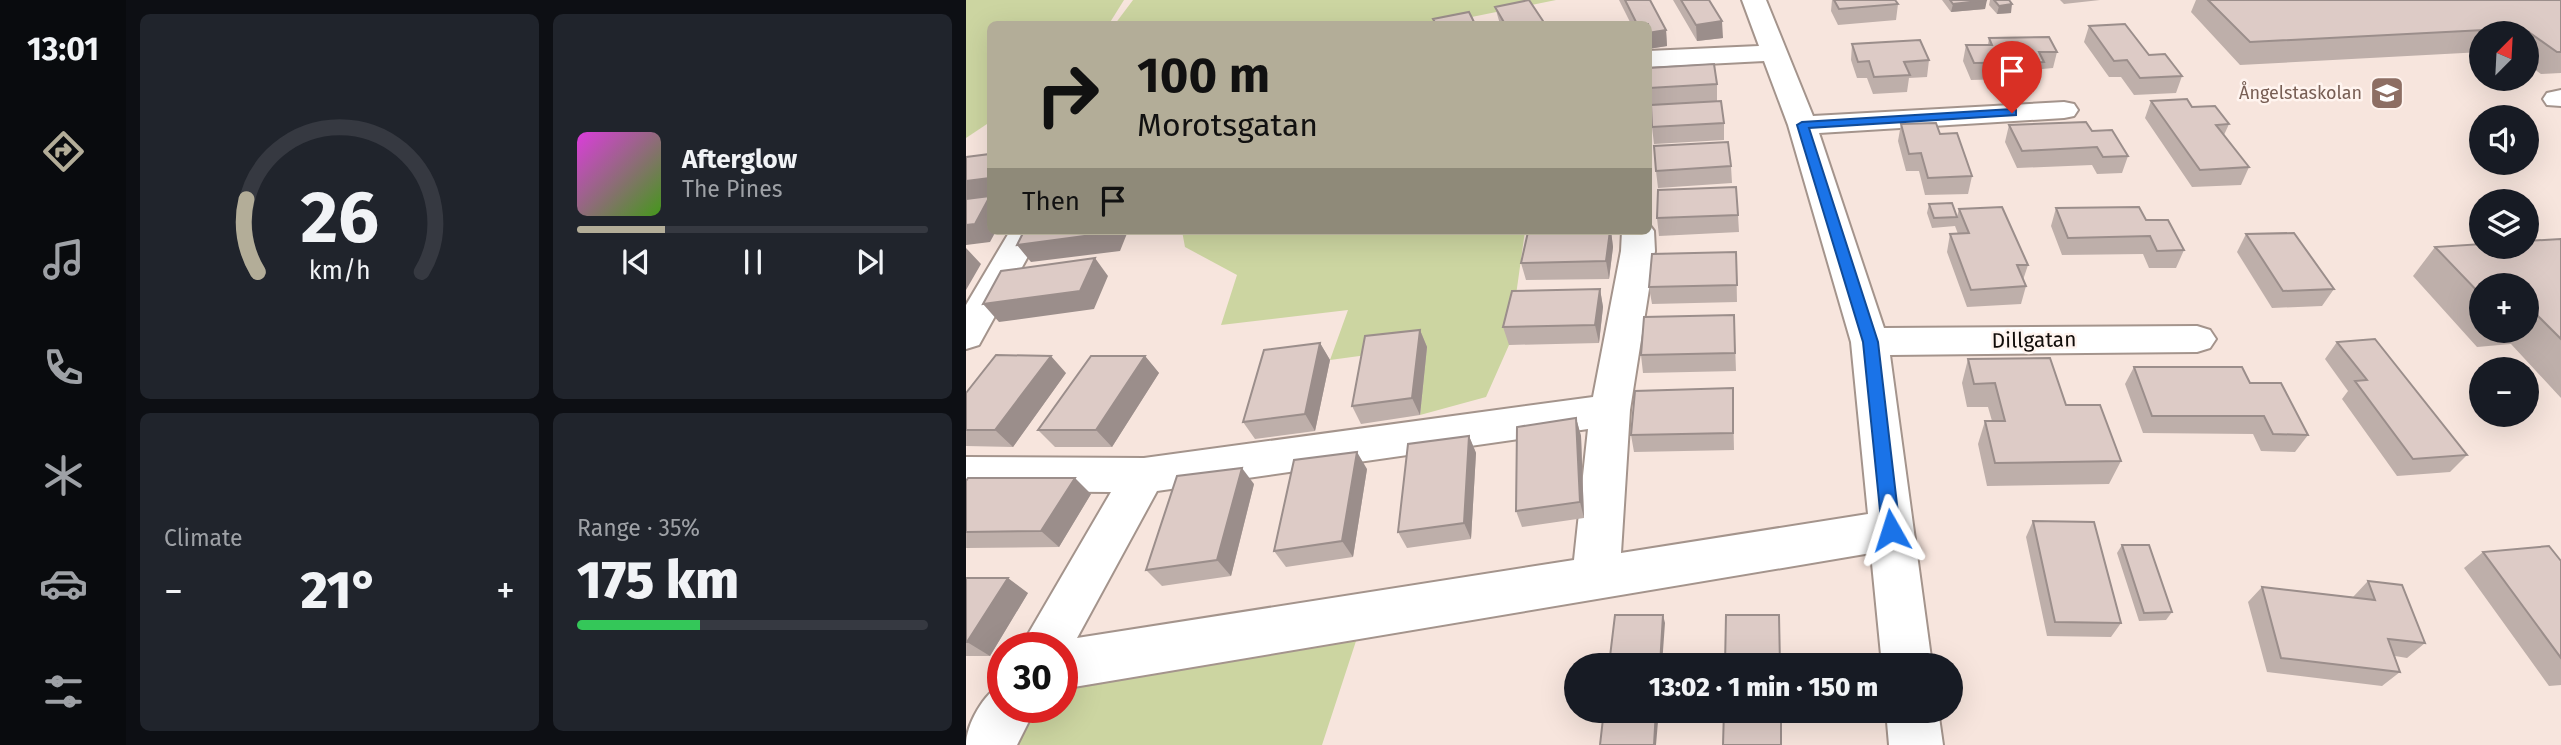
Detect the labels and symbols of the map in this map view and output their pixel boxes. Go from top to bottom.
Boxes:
north arrow [2469,21,2539,91]
pin [1982,41,2042,113]
school or university icon: Ångelstaskolan [2368,74,2406,112]
place label: Ångelstaskolan [2239,81,2362,104]
street label: Dillgatan [1991,326,2077,354]
position arrow [1854,493,1928,567]
speed limit sign: 30 [987,632,1078,723]

